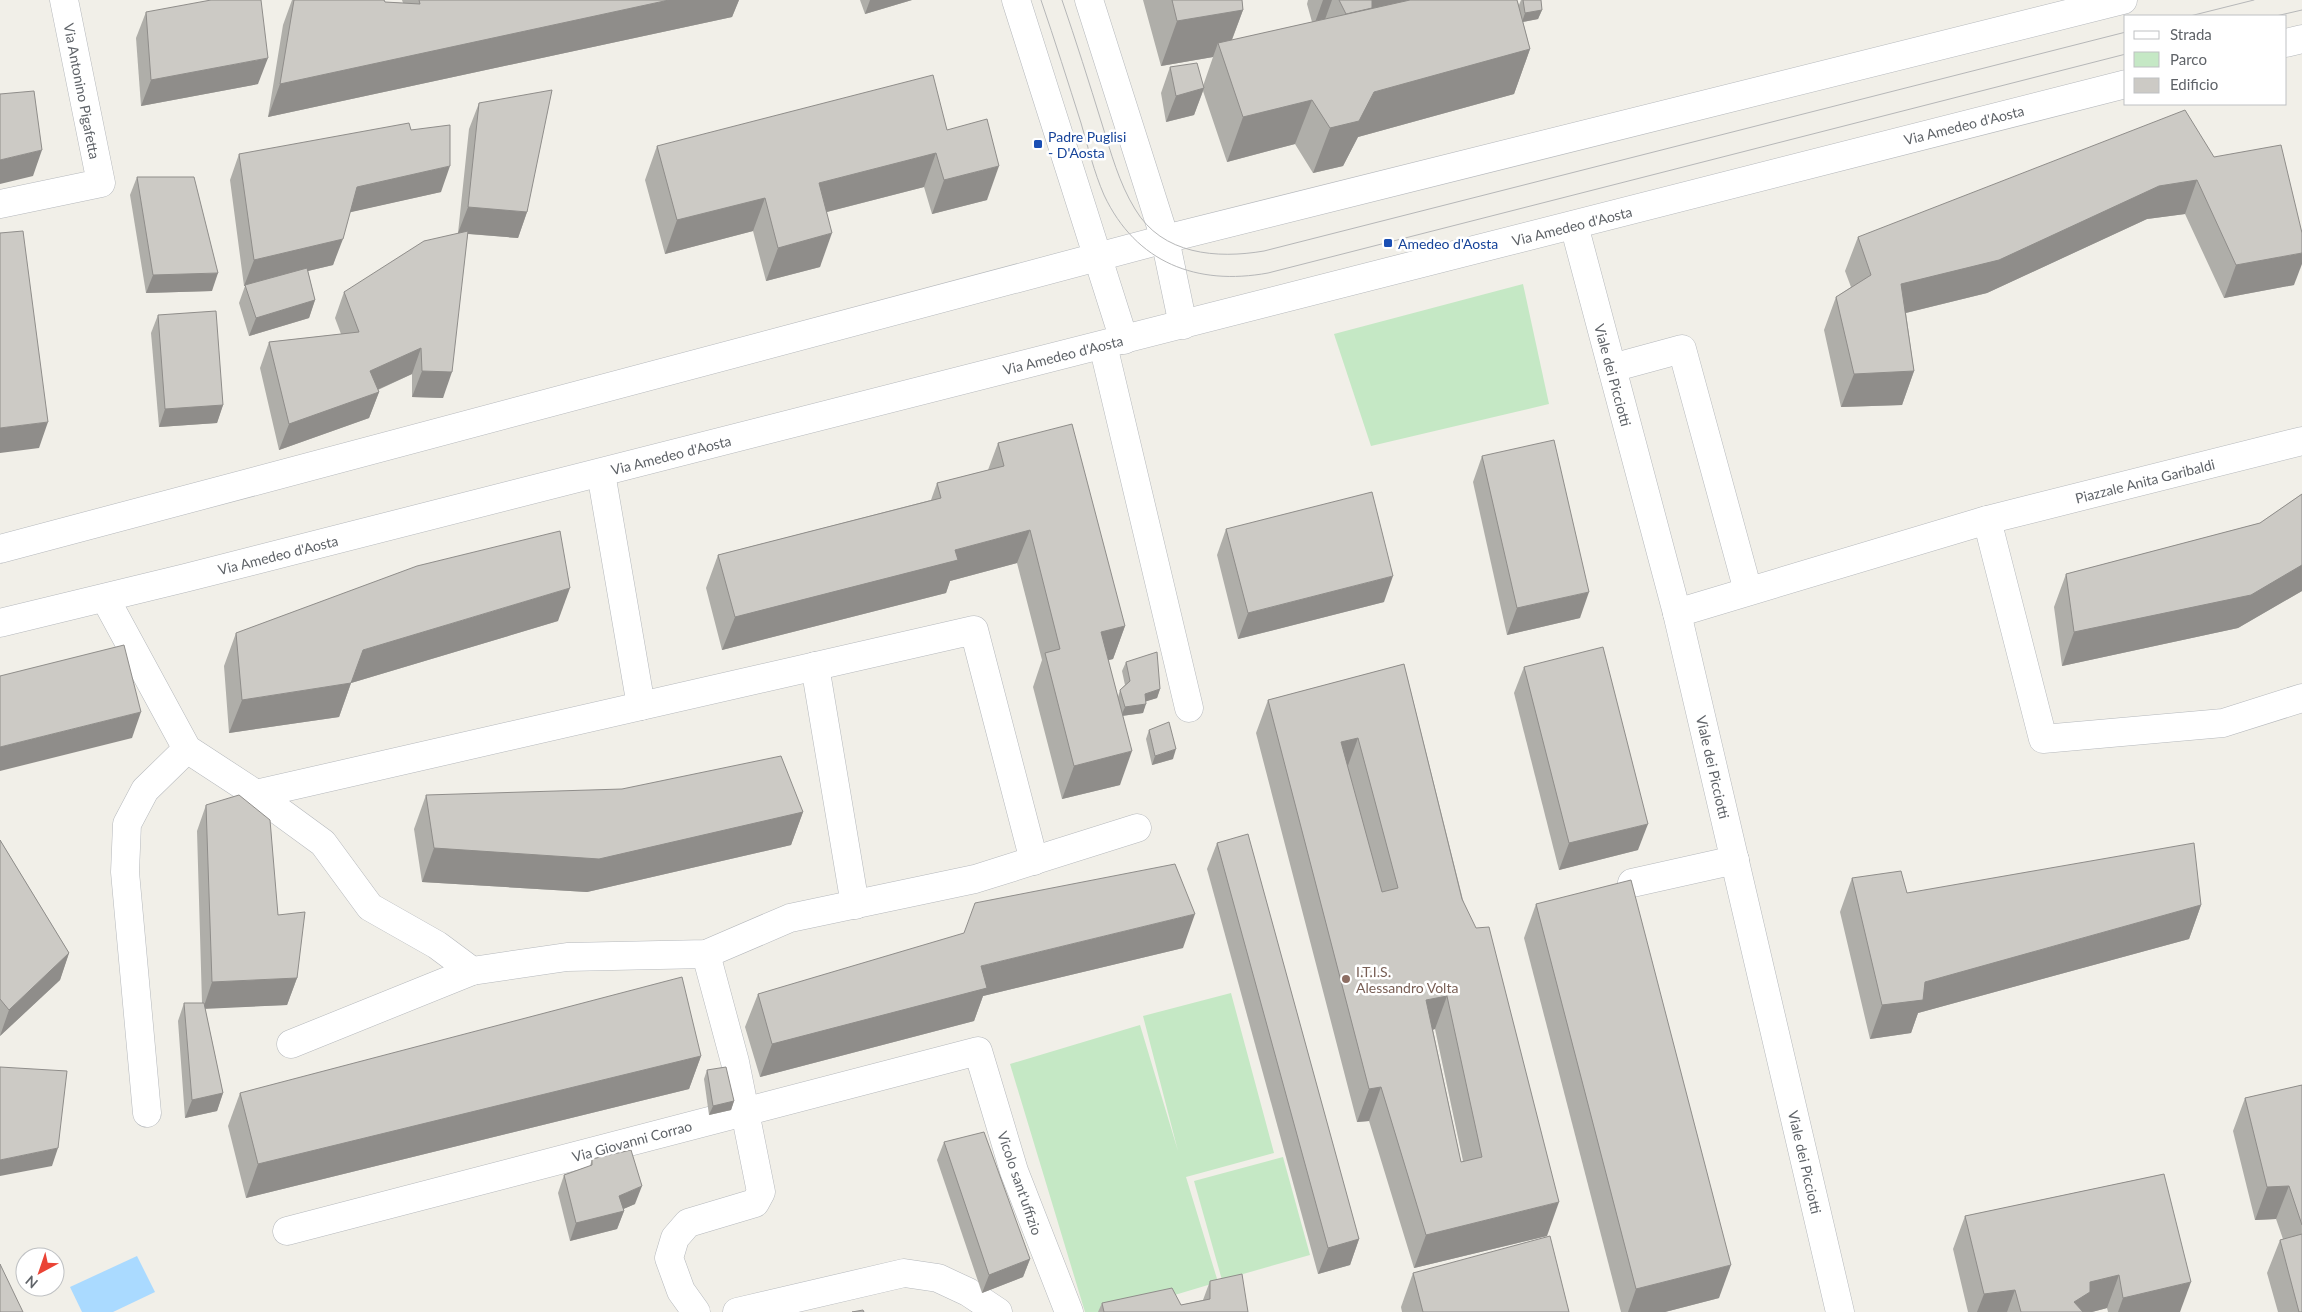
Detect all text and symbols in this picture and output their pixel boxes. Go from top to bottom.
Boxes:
legend [2124,15,2287,105]
street label: Via Antonino Pigafetta [60,22,104,160]
text: Strada [2170,25,2212,43]
text: Parco [2170,50,2207,68]
text: Edificio [2170,75,2218,93]
street label: Via Amedeo d'Aosta [1902,102,2026,148]
place label: Padre Puglisi - D'Aosta [1048,128,1126,161]
marker: Padre Puglisi - D'Aosta [1032,138,1044,150]
street label: Via Amedeo d'Aosta [1510,203,1634,249]
place label: Amedeo d'Aosta [1398,235,1498,252]
marker: Amedeo d'Aosta [1382,237,1394,249]
street label: Viale dei Picciotti [1591,322,1635,428]
street label: Via Amedeo d'Aosta [1001,332,1125,378]
street label: Via Amedeo d'Aosta [609,432,733,478]
street label: Piazzale Anita Garibaldi [2073,455,2217,507]
street label: Via Amedeo d'Aosta [216,532,340,578]
street label: Viale dei Picciotti [1693,714,1733,820]
place label: I.T.I.S. Alessandro Volta [1356,963,1458,996]
marker: I.T.I.S. Alessandro Volta [1340,973,1352,985]
street label: Viale dei Picciotti [1785,1109,1825,1215]
street label: Via Giovanni Corrao [570,1117,694,1165]
street label: Vicolo sant'uffizio [994,1129,1046,1237]
north arrow [15,1247,65,1297]
text: N [22,1272,41,1292]

